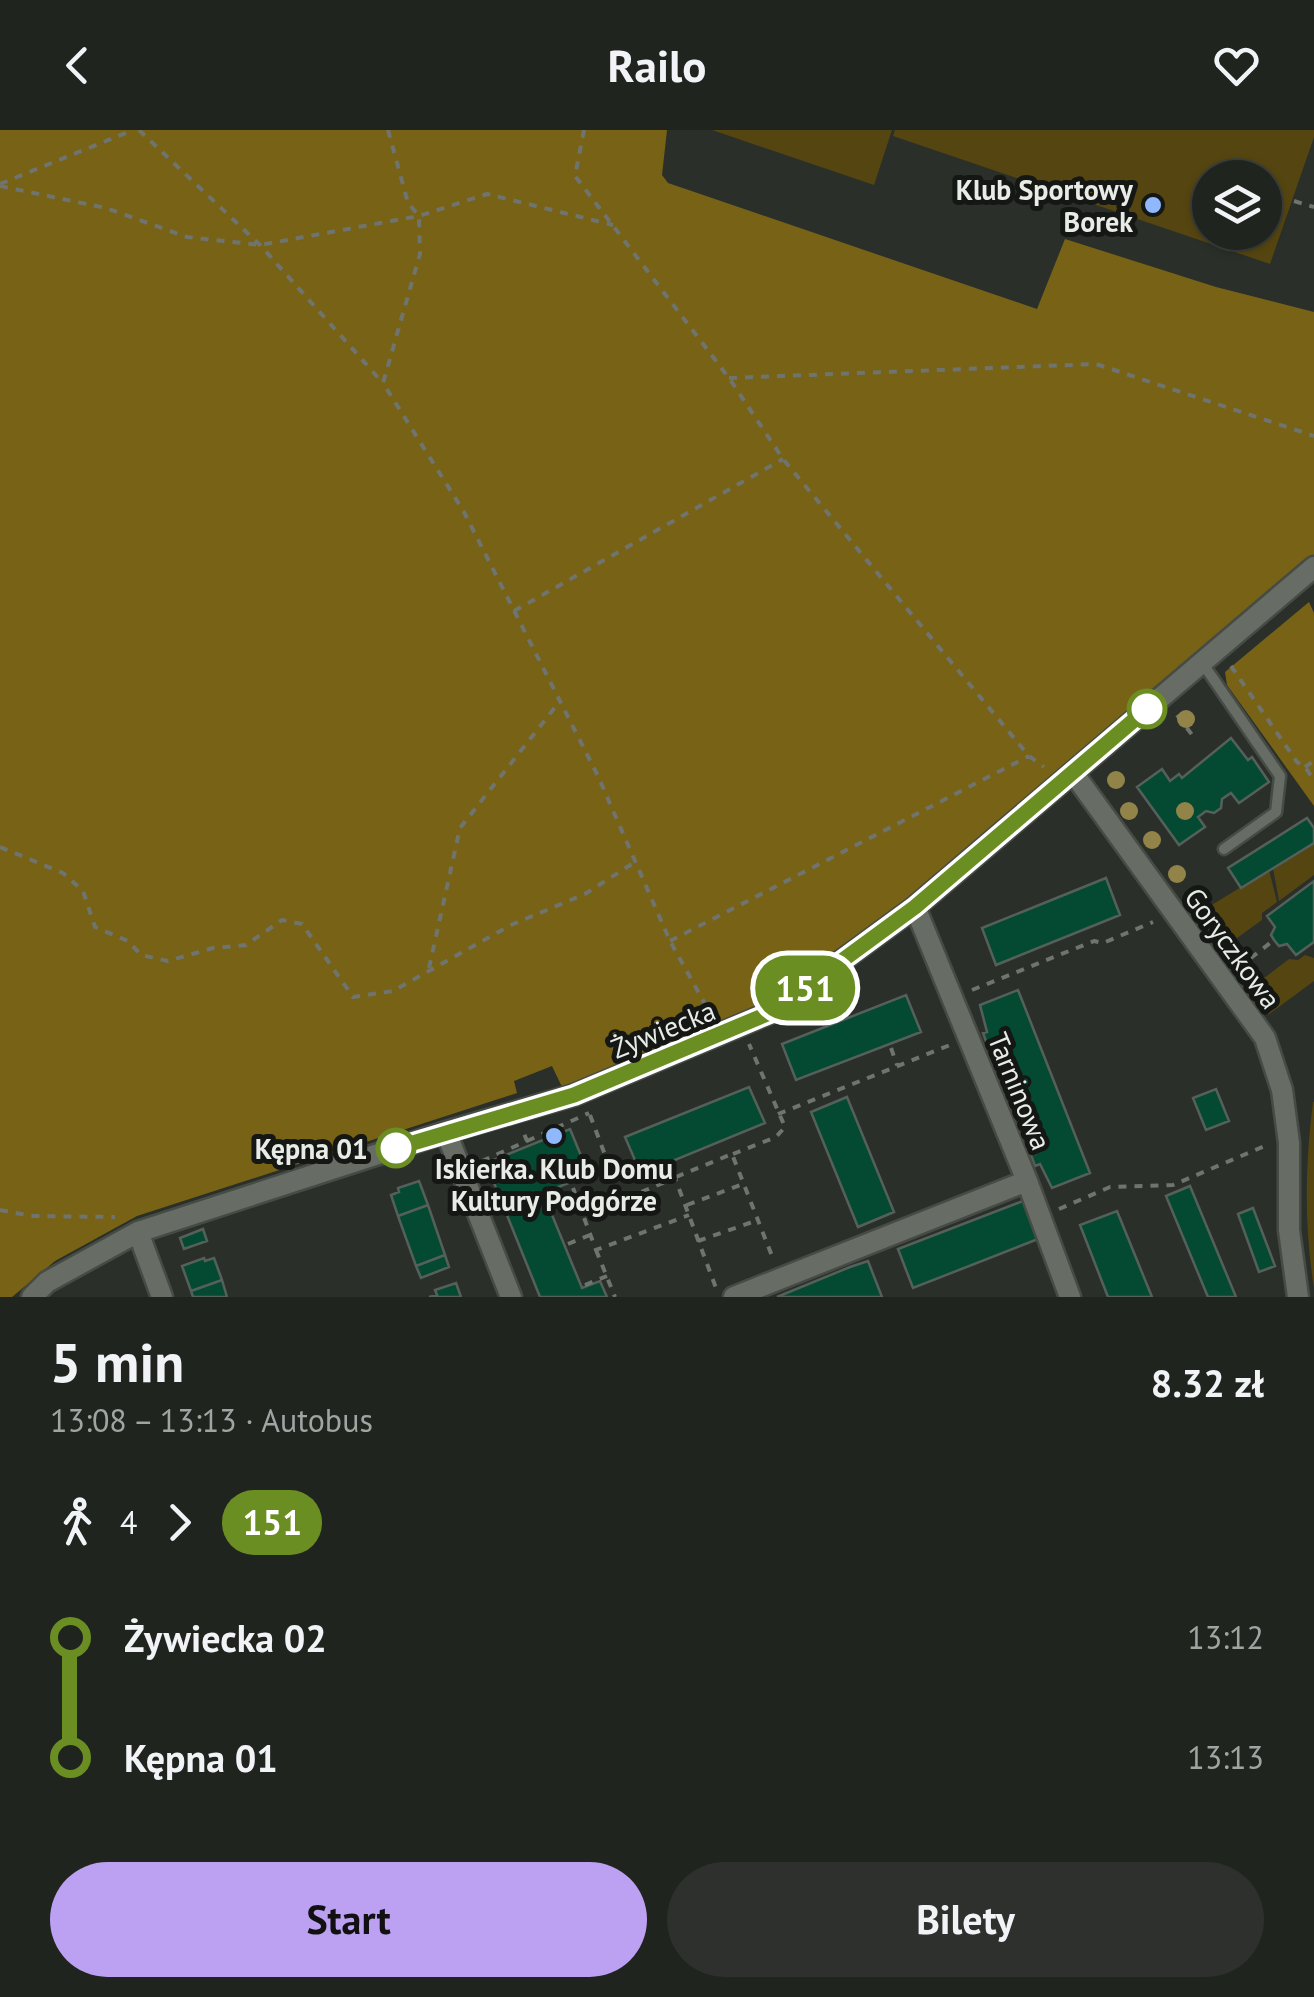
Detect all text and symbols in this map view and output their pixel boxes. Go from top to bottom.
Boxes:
text: Railo [608,36,706,94]
icon: back [50,38,105,93]
icon: heart [1209,38,1264,93]
map controls [1192,160,1282,250]
button: layers [1192,160,1282,250]
place label: Klub Sportowy Borek [956,171,1134,240]
marker: Klub Sportowy Borek [1142,194,1164,216]
unlabelled marker [1128,690,1166,728]
street label: Goryczkowa [1176,880,1290,1016]
line badge: 151 [748,956,862,1020]
text: 151 [775,965,835,1011]
street label: Żywiecka [605,991,721,1067]
street label: Tarninowa [980,1027,1060,1155]
marker: Iskierka. Klub Domu Kultury Podgórze [543,1125,565,1147]
marker: Kępna 01 [377,1129,415,1167]
place label: Kępna 01 [255,1130,368,1167]
place label: Iskierka. Klub Domu Kultury Podgórze [435,1150,673,1219]
text: 5 min [50,1326,184,1397]
text: 8.32 zł [1151,1358,1264,1407]
text: 13:08 – 13:13 · Autobus [50,1399,373,1441]
icon: walk [50,1495,105,1550]
icon: forward [152,1495,207,1550]
text: 151 [242,1499,302,1545]
text: 4 [120,1501,137,1543]
text: Żywiecka 02 [124,1613,327,1662]
text: 13:12 [1187,1616,1264,1658]
text: Kępna 01 [124,1733,278,1782]
text: 13:13 [1187,1736,1264,1778]
button: Start [50,1862,647,1977]
button: Bilety [667,1862,1264,1977]

